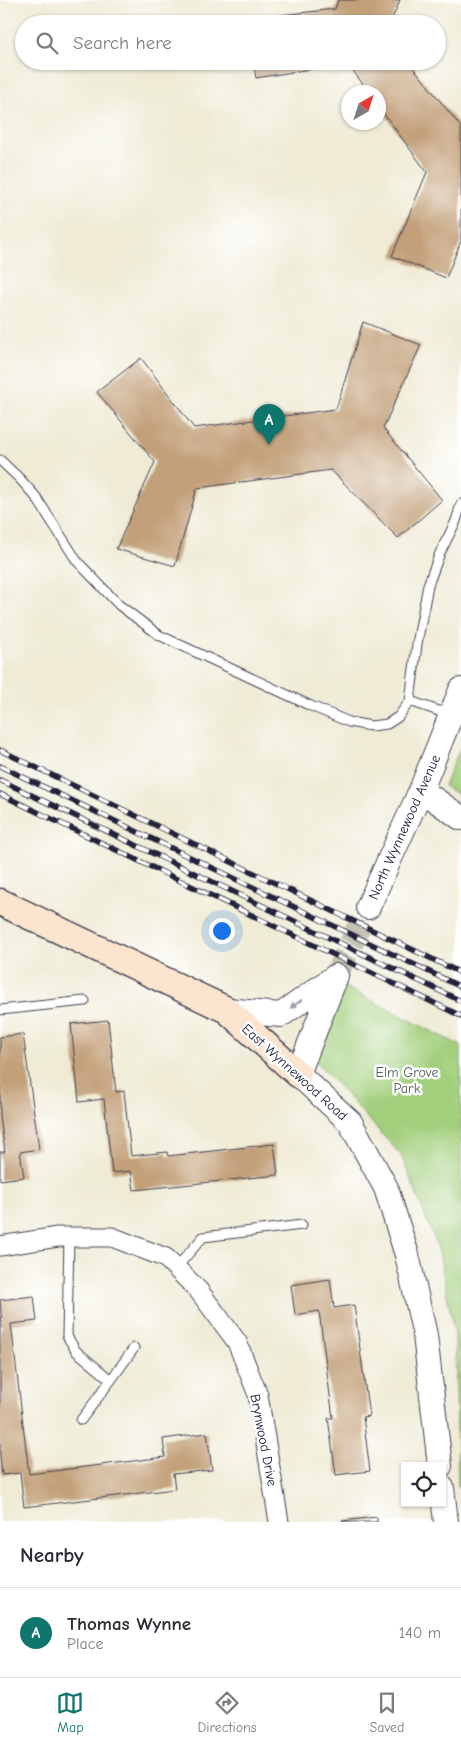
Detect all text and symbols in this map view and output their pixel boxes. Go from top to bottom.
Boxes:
search box [15,15,446,70]
icon: search [33,29,61,57]
text: Search here [73,32,172,54]
north arrow [341,85,386,130]
pin: A [253,404,285,445]
street label: North Wynnewood Avenue [365,752,444,902]
your location [209,918,235,944]
one-way arrow [290,999,303,1009]
street label: East Wynnewood Road [238,1020,351,1124]
park label: Elm Grove Park [376,1064,438,1097]
street label: Brynwood Drive [246,1393,281,1488]
map controls [401,1462,446,1507]
button: locate [401,1462,446,1507]
text: Nearby [20,1543,84,1567]
text: Thomas Wynne [67,1613,191,1635]
text: A [32,1624,40,1642]
text: 140 m [399,1624,441,1642]
text: Place [67,1635,103,1653]
tab: Map [56,1689,84,1736]
tab: Directions [197,1689,257,1736]
tab: Saved [370,1689,405,1736]

